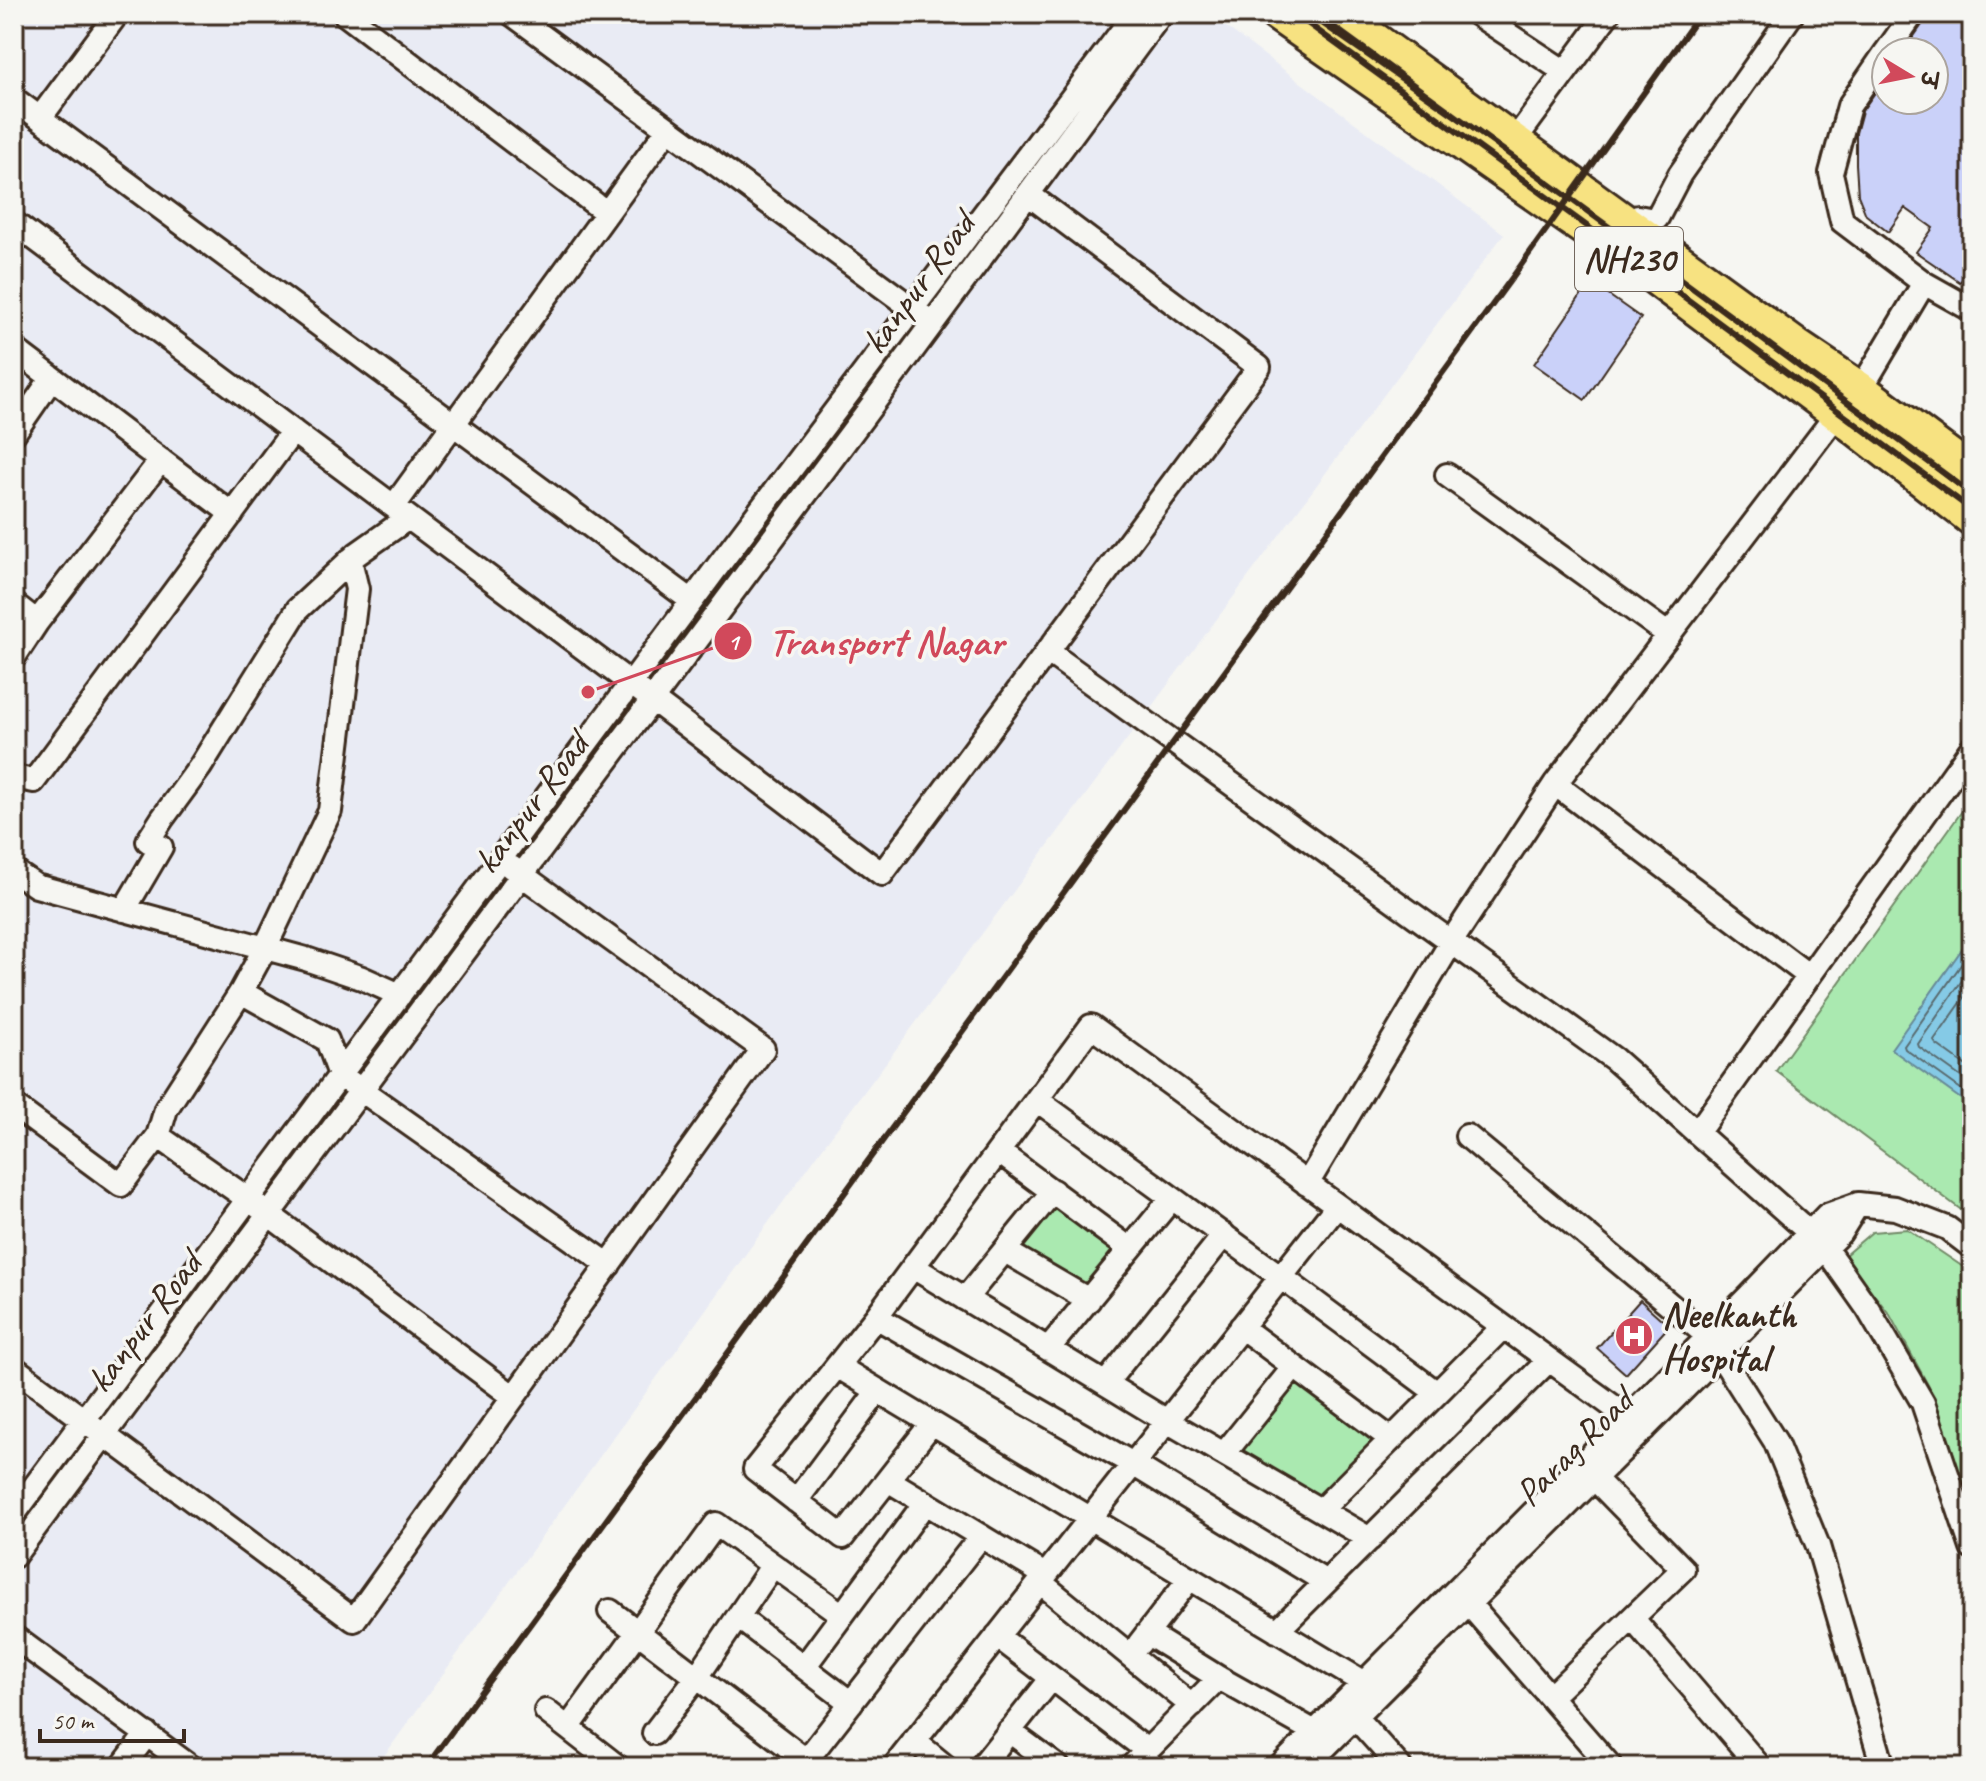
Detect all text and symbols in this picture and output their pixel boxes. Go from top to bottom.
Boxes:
north arrow [1870,36,1950,116]
text: उ [1913,68,1944,91]
street label: kanpur Road [851,198,989,363]
road number: NH230 [1575,227,1683,291]
callout: Transport Nagar [713,609,1019,673]
text: Transport Nagar [769,617,1008,667]
text: 1 [728,627,742,657]
street label: kanpur Road [463,719,603,883]
street label: kanpur Road [76,1238,216,1402]
place label: Neelkanth Hospital [1662,1291,1797,1382]
hospital icon: Neelkanth Hospital [1613,1315,1655,1357]
street label: Parag Road [1505,1374,1647,1516]
scale bar [40,1693,184,1743]
text: 50 m [52,1706,95,1736]

